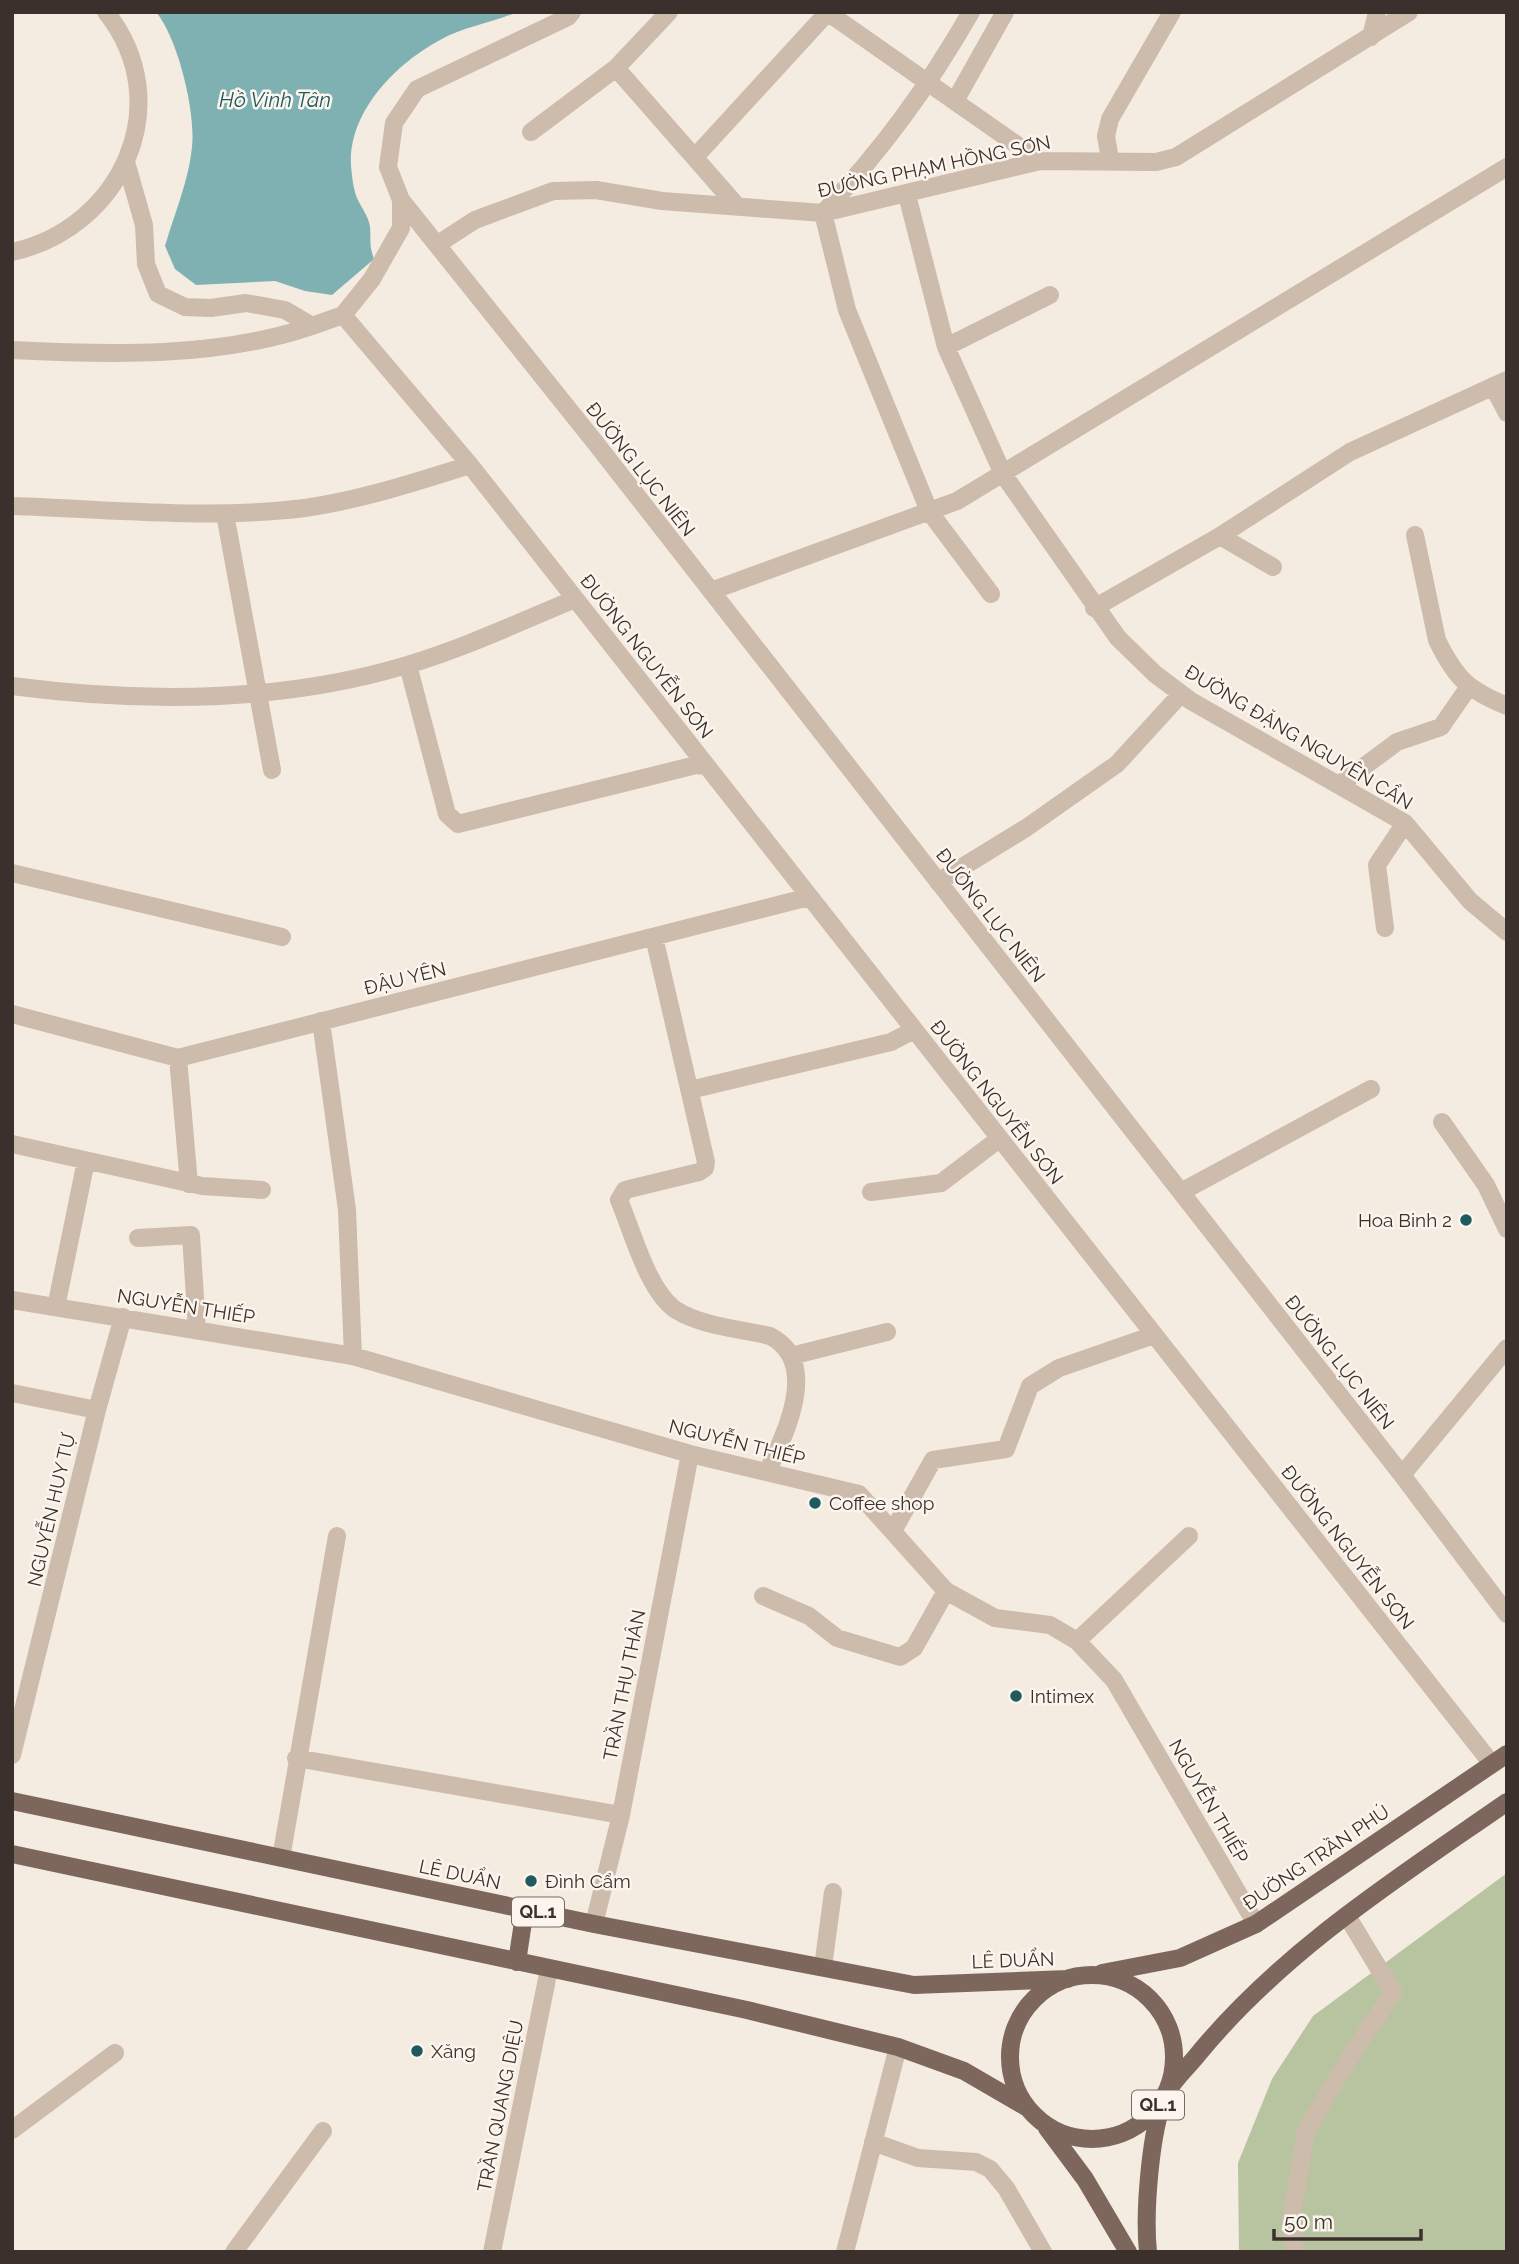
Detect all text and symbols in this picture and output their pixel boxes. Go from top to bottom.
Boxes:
water label: Hồ Vinh Tân [219,87,331,112]
street label: ĐƯỜNG PHẠM HỒNG SƠN [815,130,1052,201]
street label: ĐƯỜNG LỤC NIÊN [582,398,700,540]
street label: ĐƯỜNG NGUYỄN SƠN [576,569,719,742]
street label: ĐƯỜNG ĐẶNG NGUYÊN CẨN [1181,659,1417,814]
street label: ĐƯỜNG LỤC NIÊN [932,844,1050,986]
street label: ĐẬU YÊN [362,957,448,999]
street label: ĐƯỜNG NGUYỄN SƠN [926,1015,1069,1188]
place label: Hoa Binh 2 [1358,1209,1452,1231]
marker: Hoa Binh 2 [1458,1212,1474,1228]
street label: NGUYỄN THIẾP [116,1283,257,1328]
street label: ĐƯỜNG LỤC NIÊN [1281,1291,1399,1433]
street label: NGUYỄN THIẾP [667,1414,808,1470]
street label: NGUYỄN HUY TỰ [22,1430,80,1589]
street label: ĐƯỜNG NGUYỄN SƠN [1277,1460,1420,1633]
place label: Coffee shop [829,1492,934,1514]
marker: Coffee shop [807,1495,823,1511]
street label: TRẦN THỤ THÂN [599,1608,649,1762]
place label: Intimex [1030,1685,1094,1707]
marker: Intimex [1008,1688,1024,1704]
street label: NGUYỄN THIẾP [1165,1735,1254,1867]
street label: ĐƯỜNG TRẦN PHÚ [1239,1800,1393,1914]
street label: LÊ DUẨN [417,1854,503,1893]
place label: Đình Cẩm [545,1870,631,1892]
marker: Đình Cẩm [523,1873,539,1889]
road number: QL.1 [512,1898,564,1926]
street label: LÊ DUẨN [971,1947,1055,1972]
street label: TRẦN QUANG DIỆU [473,2018,527,2194]
place label: Xăng [431,2040,476,2062]
marker: Xăng [409,2043,425,2059]
road number: QL.1 [1132,2090,1184,2120]
scale bar [1274,2198,1421,2242]
text: 50 m [1284,2209,1333,2234]

